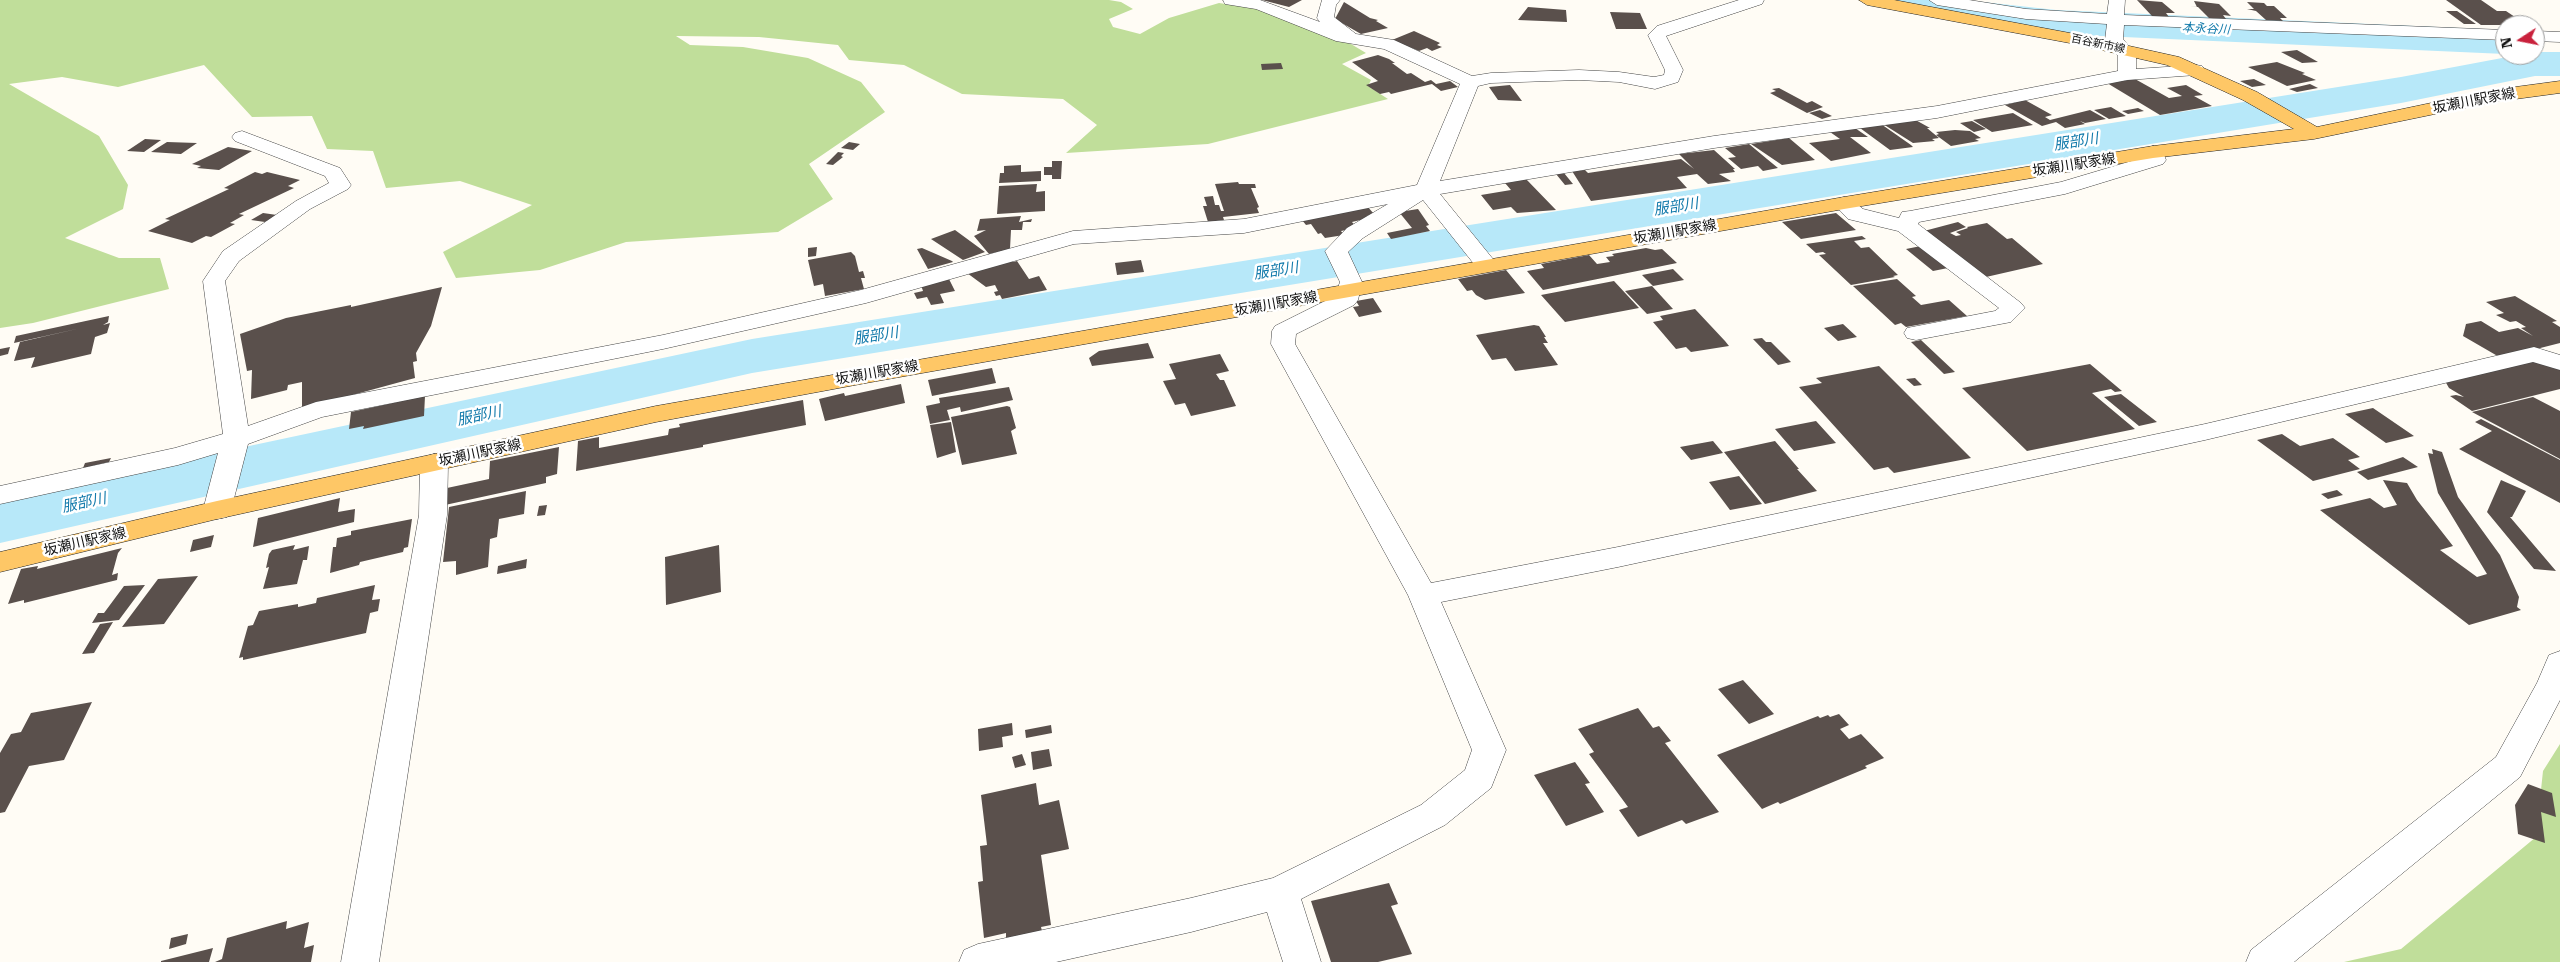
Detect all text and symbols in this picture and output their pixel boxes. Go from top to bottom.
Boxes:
north arrow [2495,15,2545,65]
water label: 本永谷川 [2182,21,2230,37]
street label: 百谷新市線 [2070,32,2126,56]
text: N [2497,36,2515,49]
street label: 坂瀬川駅家線 [2431,85,2517,117]
water label: 服部川 [2052,130,2100,154]
street label: 坂瀬川駅家線 [2031,150,2117,180]
water label: 服部川 [1652,195,1700,219]
street label: 坂瀬川駅家線 [1632,216,1718,248]
water label: 服部川 [1252,259,1300,283]
street label: 坂瀬川駅家線 [1233,288,1319,320]
water label: 服部川 [852,324,900,348]
street label: 坂瀬川駅家線 [834,357,920,389]
water label: 服部川 [455,403,503,429]
street label: 坂瀬川駅家線 [437,436,523,470]
water label: 服部川 [60,490,108,516]
street label: 坂瀬川駅家線 [42,524,128,560]

